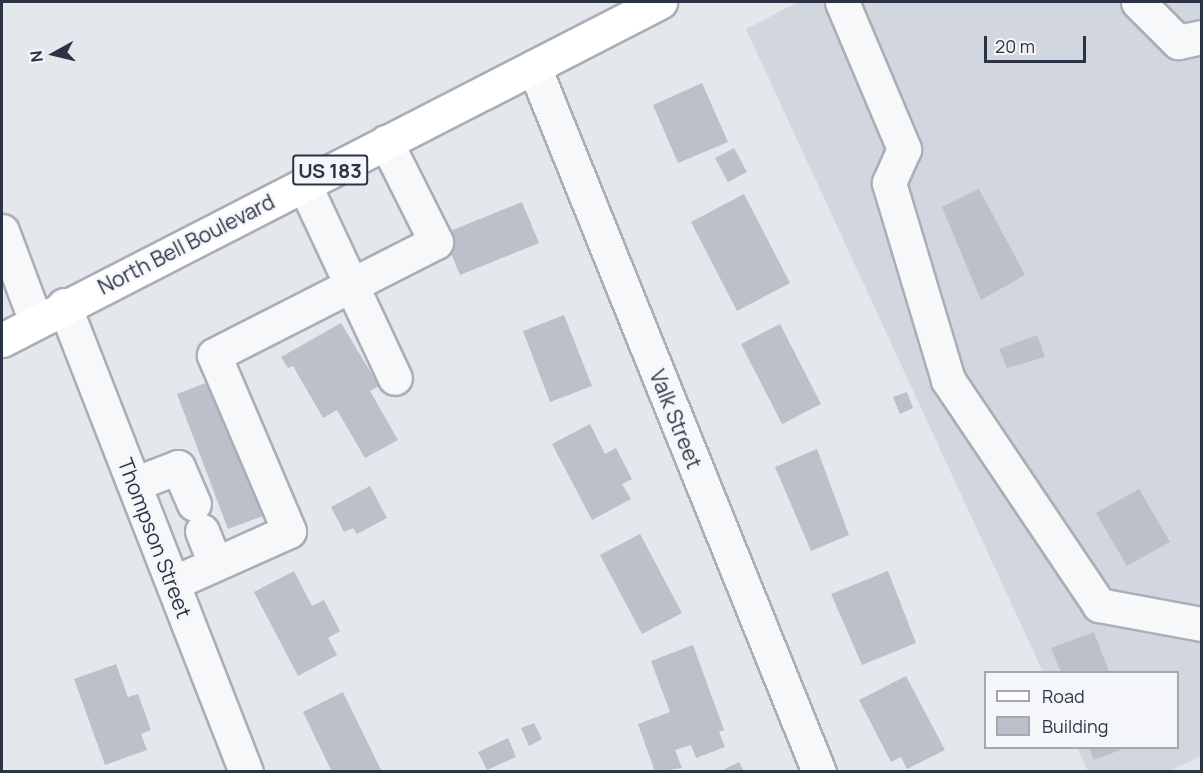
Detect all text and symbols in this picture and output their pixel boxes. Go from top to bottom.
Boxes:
north arrow [24,24,84,84]
scale bar [987,24,1089,62]
text: 20 m [995,34,1035,58]
text: N [24,49,48,64]
road number: US 183 [291,153,369,187]
street label: North Bell Boulevard [94,189,278,299]
street label: Valk Street [645,366,707,472]
street label: Thompson Street [113,454,197,622]
legend [984,671,1179,749]
text: Road [1042,684,1085,708]
text: Building [1042,714,1108,738]

